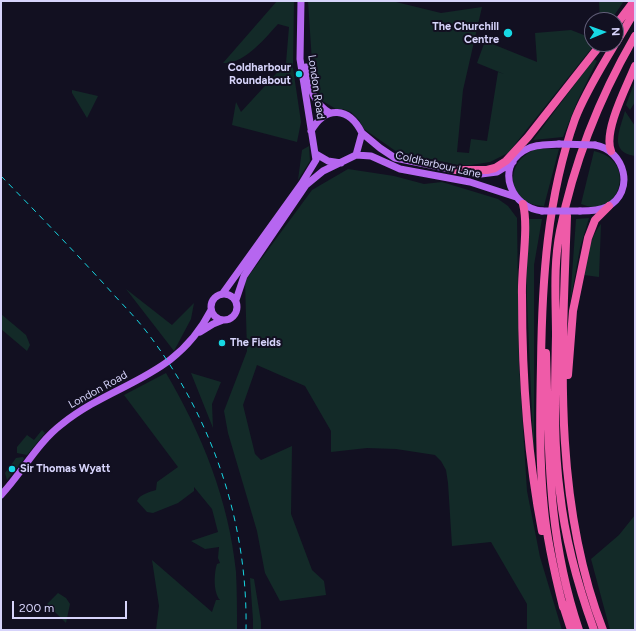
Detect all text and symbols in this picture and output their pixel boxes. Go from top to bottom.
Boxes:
north arrow [584,12,624,52]
place label: The Churchill Centre [432,20,499,46]
marker: The Churchill Centre [502,27,514,39]
text: N [609,27,622,36]
street label: London Road [305,54,327,120]
place label: Coldharbour Roundabout [228,61,291,87]
marker: Coldharbour Roundabout [294,69,304,79]
street label: Coldharbour Lane [394,149,482,181]
place label: The Fields [230,336,281,350]
marker: The Fields [217,338,227,348]
street label: London Road [66,368,130,412]
place label: Sir Thomas Wyatt [20,462,110,476]
marker: Sir Thomas Wyatt [7,464,17,474]
scale bar [14,593,129,619]
text: 200 m [19,601,54,615]

